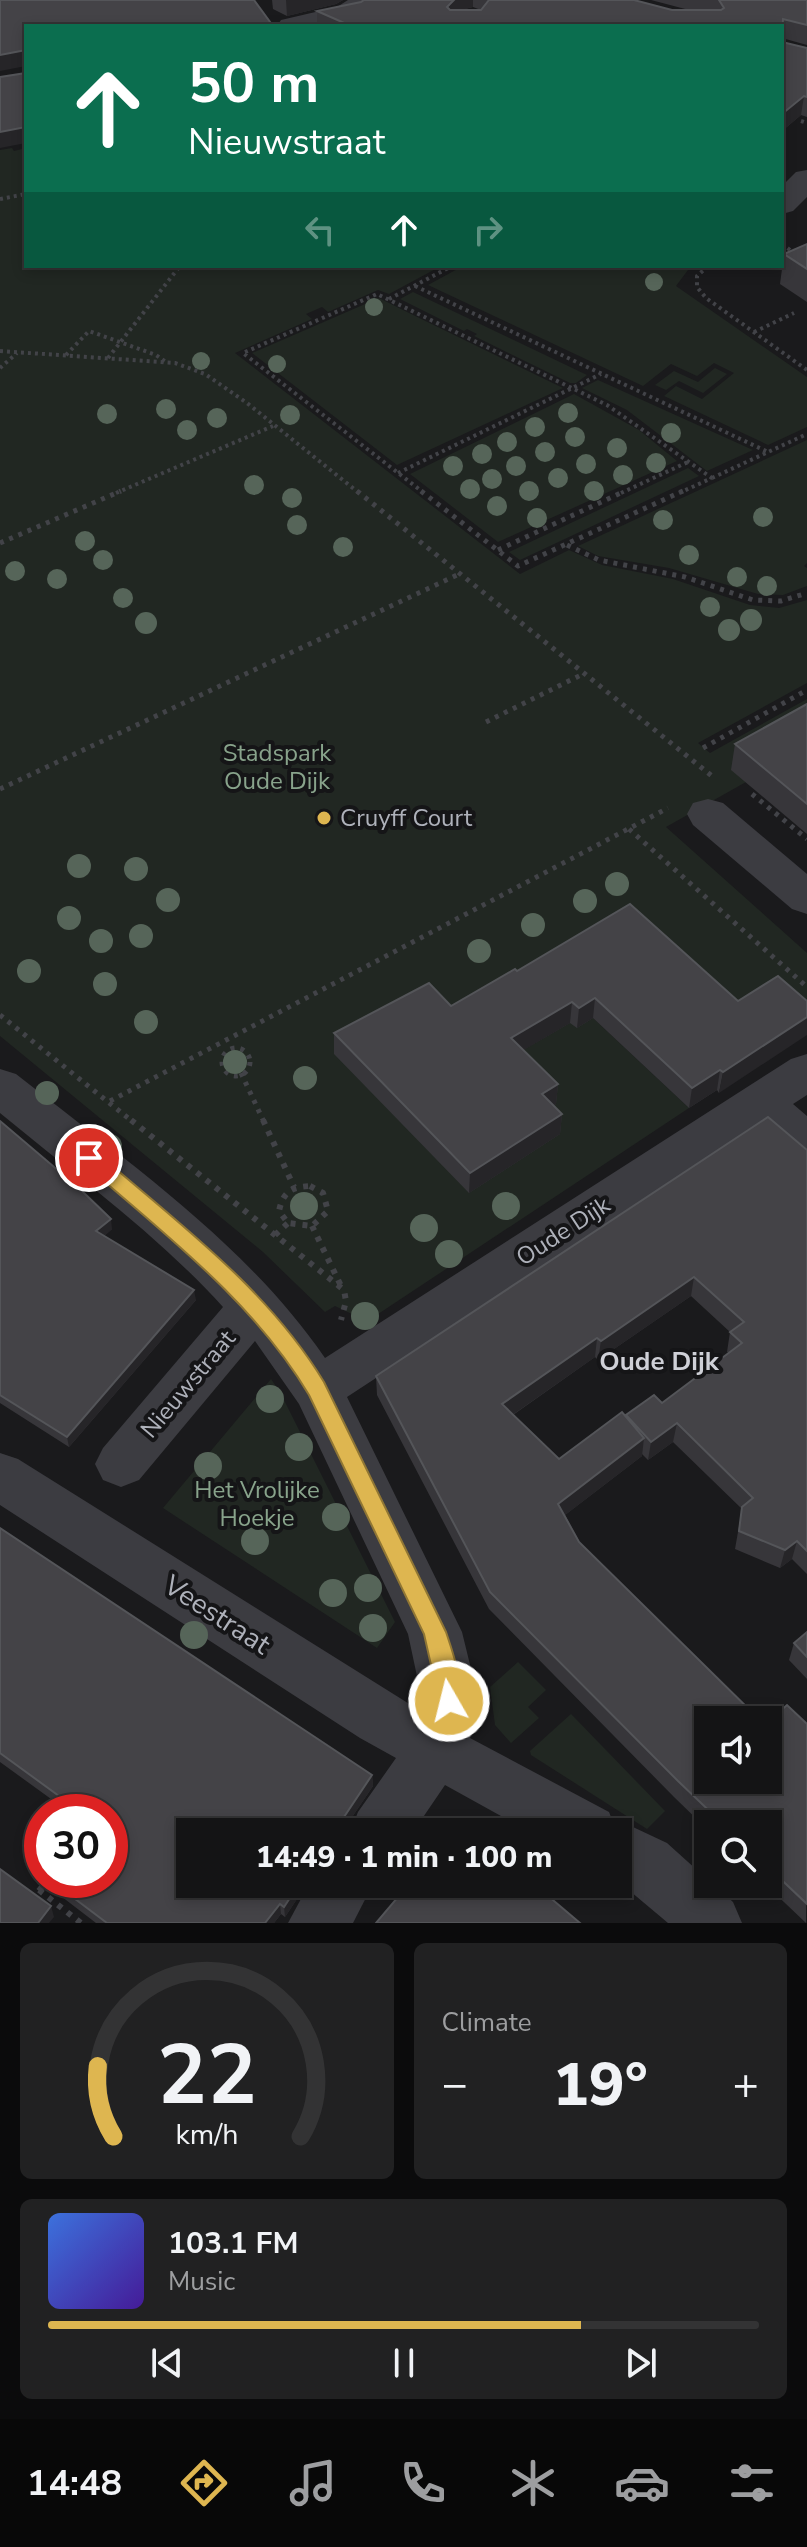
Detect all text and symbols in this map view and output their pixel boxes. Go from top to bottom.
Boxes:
text: 50 m [188,45,319,122]
icon: ahead [56,56,160,160]
text: Nieuwstraat [188,118,385,167]
icon: left [298,208,342,252]
icon: ahead [382,208,426,252]
icon: right [466,208,510,252]
park label: Stadspark Oude Dijk [223,737,332,797]
place label: Cruyff Court [340,802,473,834]
marker: Cruyff Court [315,809,333,827]
pin [55,1124,123,1192]
icon: arrive [67,1136,111,1180]
street label: Oude Dijk [510,1188,617,1273]
street label: Nieuwstraat [133,1323,243,1445]
district label: Oude Dijk [599,1344,720,1379]
park label: Het Vrolijke Hoekje [194,1474,320,1534]
street label: Veestraat [156,1566,278,1664]
position arrow [407,1659,491,1743]
map controls [694,1706,782,1898]
button: sound [694,1706,782,1794]
speed limit sign: 30 [24,1794,128,1898]
button: search [694,1810,782,1898]
text: 14:49 · 1 min · 100 m [256,1837,552,1878]
text: Climate [442,2005,532,2040]
text: 22 [157,2019,257,2132]
text: 19° [553,2044,648,2126]
text: − [442,2055,468,2115]
text: + [733,2055,759,2115]
text: km/h [175,2115,238,2154]
text: 103.1 FM [168,2223,298,2264]
text: Music [168,2264,235,2299]
icon: previous [145,2341,189,2385]
icon: pause [382,2341,426,2385]
icon: next [619,2341,663,2385]
icon: directions [176,2455,232,2511]
icon: music [285,2455,341,2511]
icon: phone [395,2455,451,2511]
icon: climate [505,2455,561,2511]
icon: car [614,2455,670,2511]
icon: filters [724,2455,780,2511]
text: 14:48 [27,2459,122,2508]

